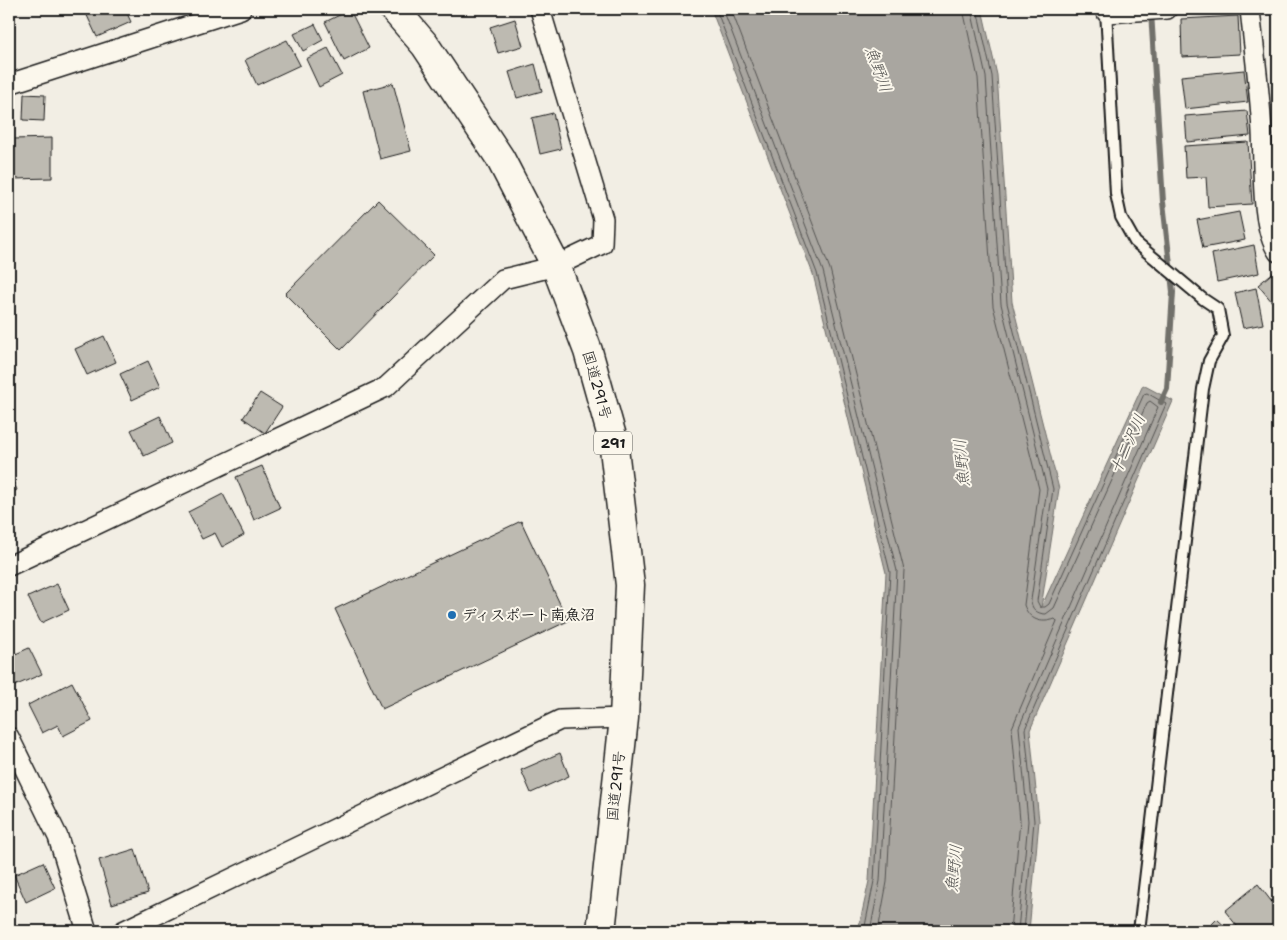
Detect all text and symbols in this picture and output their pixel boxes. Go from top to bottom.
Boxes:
water label: 魚野川 [860,43,897,95]
street label: 国道291号 [578,348,616,422]
water label: 十二沢川 [1105,411,1150,478]
road number: 291 [594,432,632,454]
water label: 魚野川 [949,438,974,488]
place label: ディスポート南魚沼 [462,605,595,625]
marker: ディスポート南魚沼 [446,609,458,621]
street label: 国道291号 [602,750,630,822]
water label: 魚野川 [941,843,966,893]

